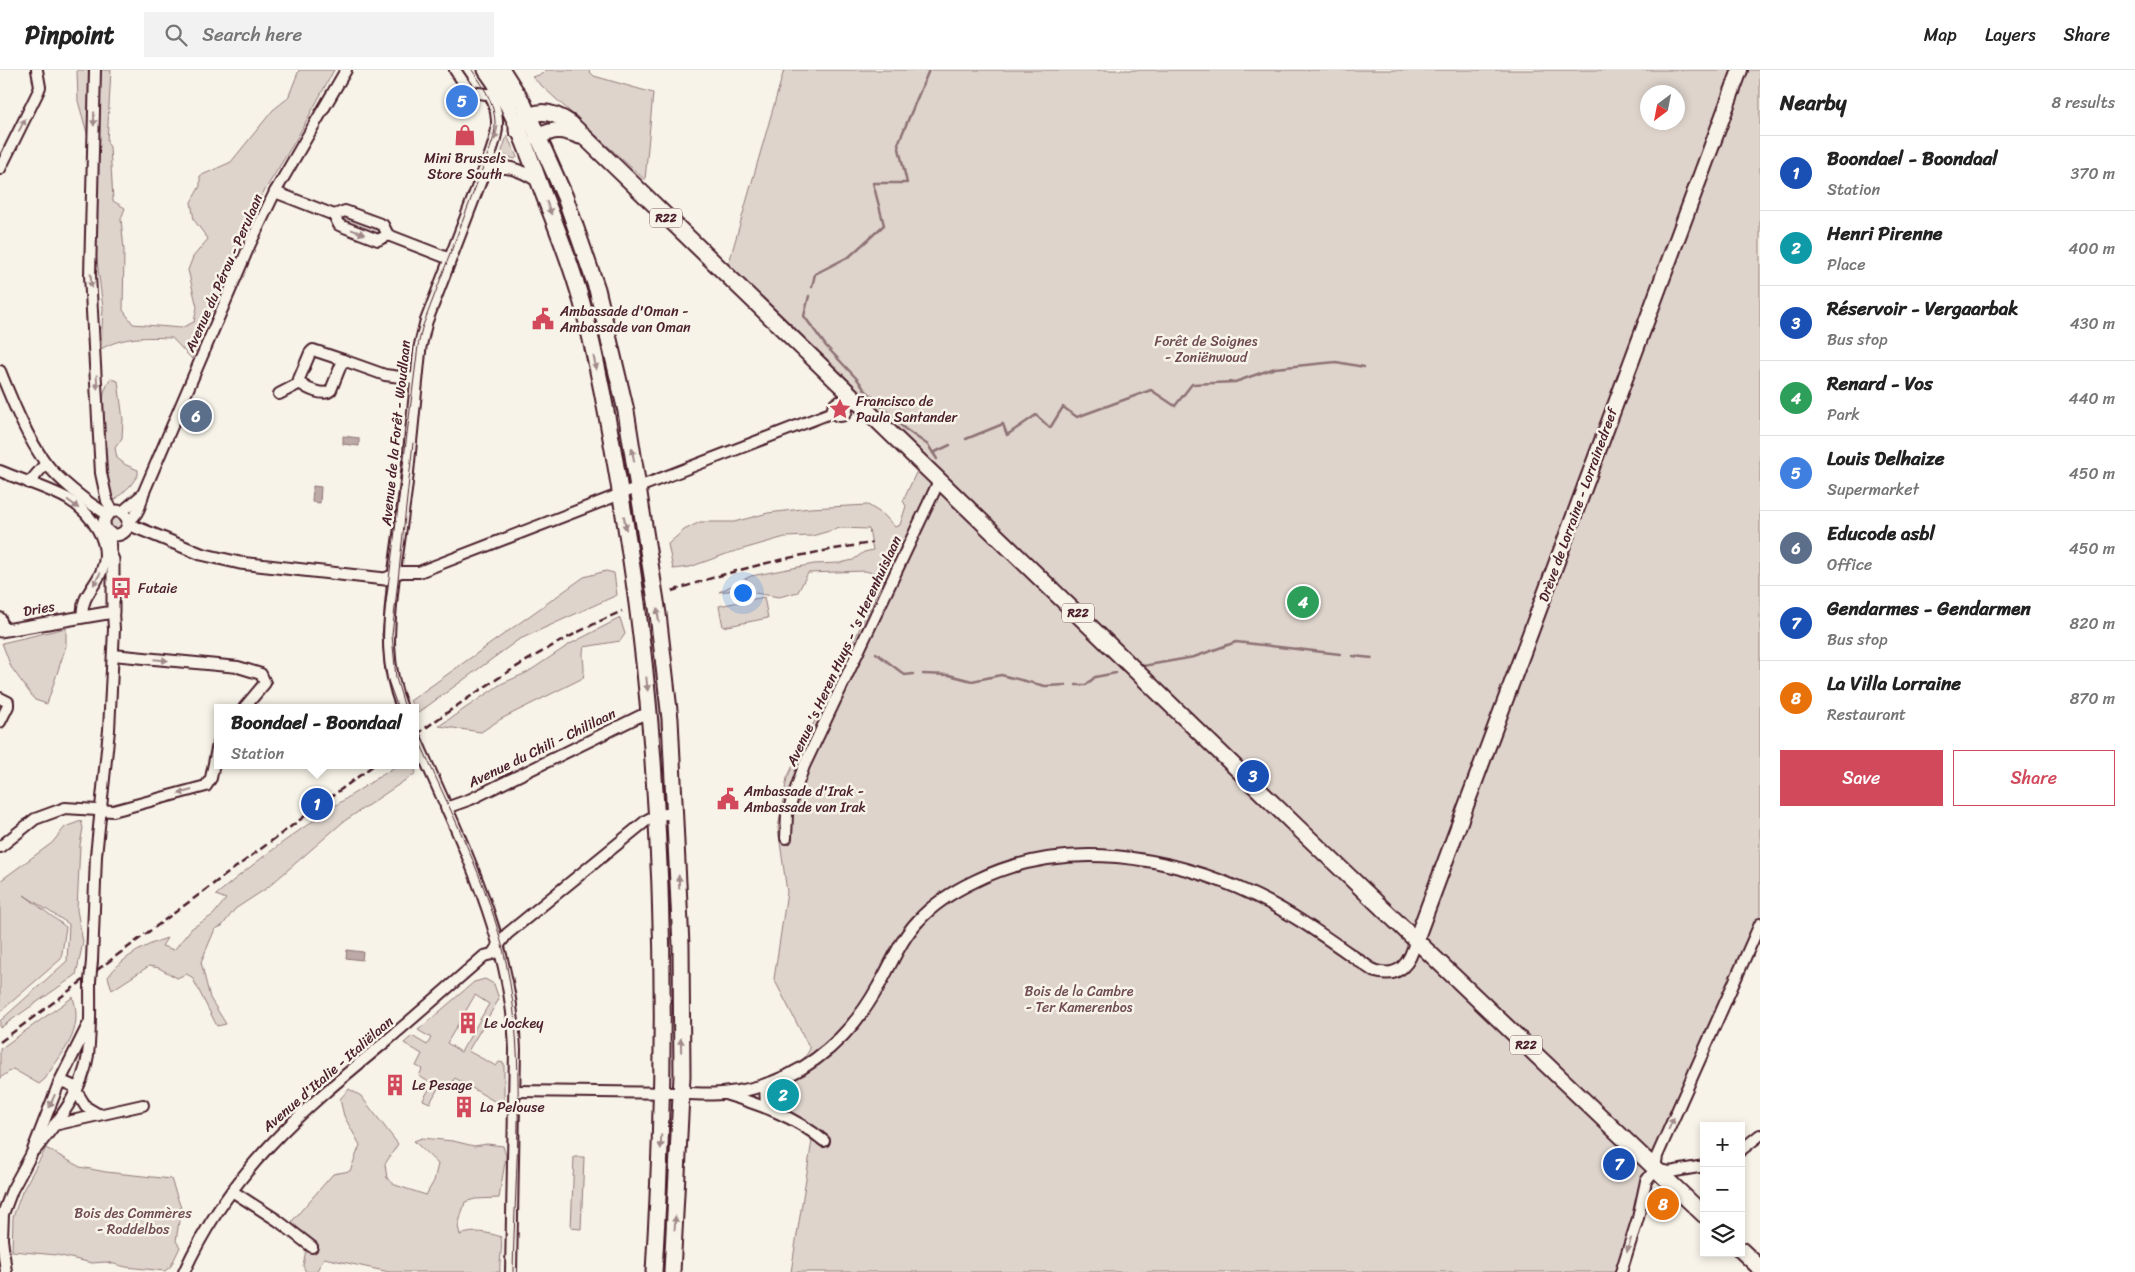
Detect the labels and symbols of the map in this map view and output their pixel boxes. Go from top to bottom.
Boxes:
pin: 5 [446,82,478,120]
north arrow [1640,85,1685,130]
one-way arrow [89,111,97,127]
one-way arrow [18,118,26,132]
shop icon: Mini Brussels Store South [452,122,478,148]
one-way arrow [492,125,500,141]
place label: Mini Brussels Store South [424,146,506,187]
street label: Avenue du Pérou - Perulaan [177,189,270,357]
one-way arrow [546,200,553,215]
road number: R22 [650,208,682,228]
one-way arrow [351,229,366,236]
one-way arrow [87,273,95,289]
place label: Ambassade d'Oman - Ambassade van Oman [559,299,691,340]
public building icon: Ambassade d'Oman - Ambassade van Oman [530,306,556,332]
park label: Forêt de Soignes - Zoniënwoud [1155,329,1258,370]
street label: Avenue de la Forêt - Woudlaan [374,339,418,528]
one-way arrow [592,355,600,371]
one-way arrow [93,374,101,390]
place label: Francisco de Paula Santander [856,389,958,430]
place icon: Francisco de Paula Santander [827,396,853,422]
pin: 6 [180,397,212,435]
street label: Drève de Lorraine - Lorrainedreef [1531,403,1625,605]
one-way arrow [629,447,637,463]
one-way arrow [66,499,80,509]
one-way arrow [622,515,630,531]
street label: Avenue 's Heren Huys - 's Herenhuislaan [779,531,909,771]
one-way arrow [93,572,101,587]
bus stop icon: Futaie [108,575,134,601]
place label: Futaie [138,576,177,601]
your location [730,580,756,606]
pin: 4 [1287,583,1319,621]
street label: Dries [21,594,57,624]
road number: R22 [1062,604,1094,622]
one-way arrow [654,607,662,623]
one-way arrow [154,656,170,664]
one-way arrow [643,676,651,692]
street label: Avenue du Chili - Chililaan [463,701,621,795]
pin: 3 [1237,757,1269,795]
place label: Ambassade d'Irak - Ambassade van Irak [743,779,866,820]
pin: 1 [301,785,333,823]
public building icon: Ambassade d'Irak - Ambassade van Irak [715,786,741,812]
one-way arrow [178,788,193,796]
one-way arrow [675,874,683,890]
park label: Bois de la Cambre - Ter Kamerenbos [1025,979,1134,1020]
street label: Avenue d'Italie - Italiëlaan [256,1009,400,1139]
building icon: Le Jockey [455,1010,481,1036]
place label: Le Jockey [484,1011,544,1036]
one-way arrow [677,1036,685,1052]
road number: R22 [1510,1036,1542,1054]
building icon: Le Pesage [382,1072,408,1098]
place label: Le Pesage [412,1073,472,1098]
pin: 2 [767,1076,799,1114]
one-way arrow [47,1094,55,1108]
building icon: La Pelouse [451,1094,477,1120]
place label: La Pelouse [480,1095,545,1120]
one-way arrow [1667,1117,1675,1131]
one-way arrow [656,1134,664,1150]
pin: 7 [1603,1145,1635,1183]
pin: 8 [1647,1185,1679,1223]
park label: Bois des Commères - Roddelbos [74,1201,192,1242]
one-way arrow [672,1215,680,1231]
one-way arrow [1625,1237,1633,1252]

